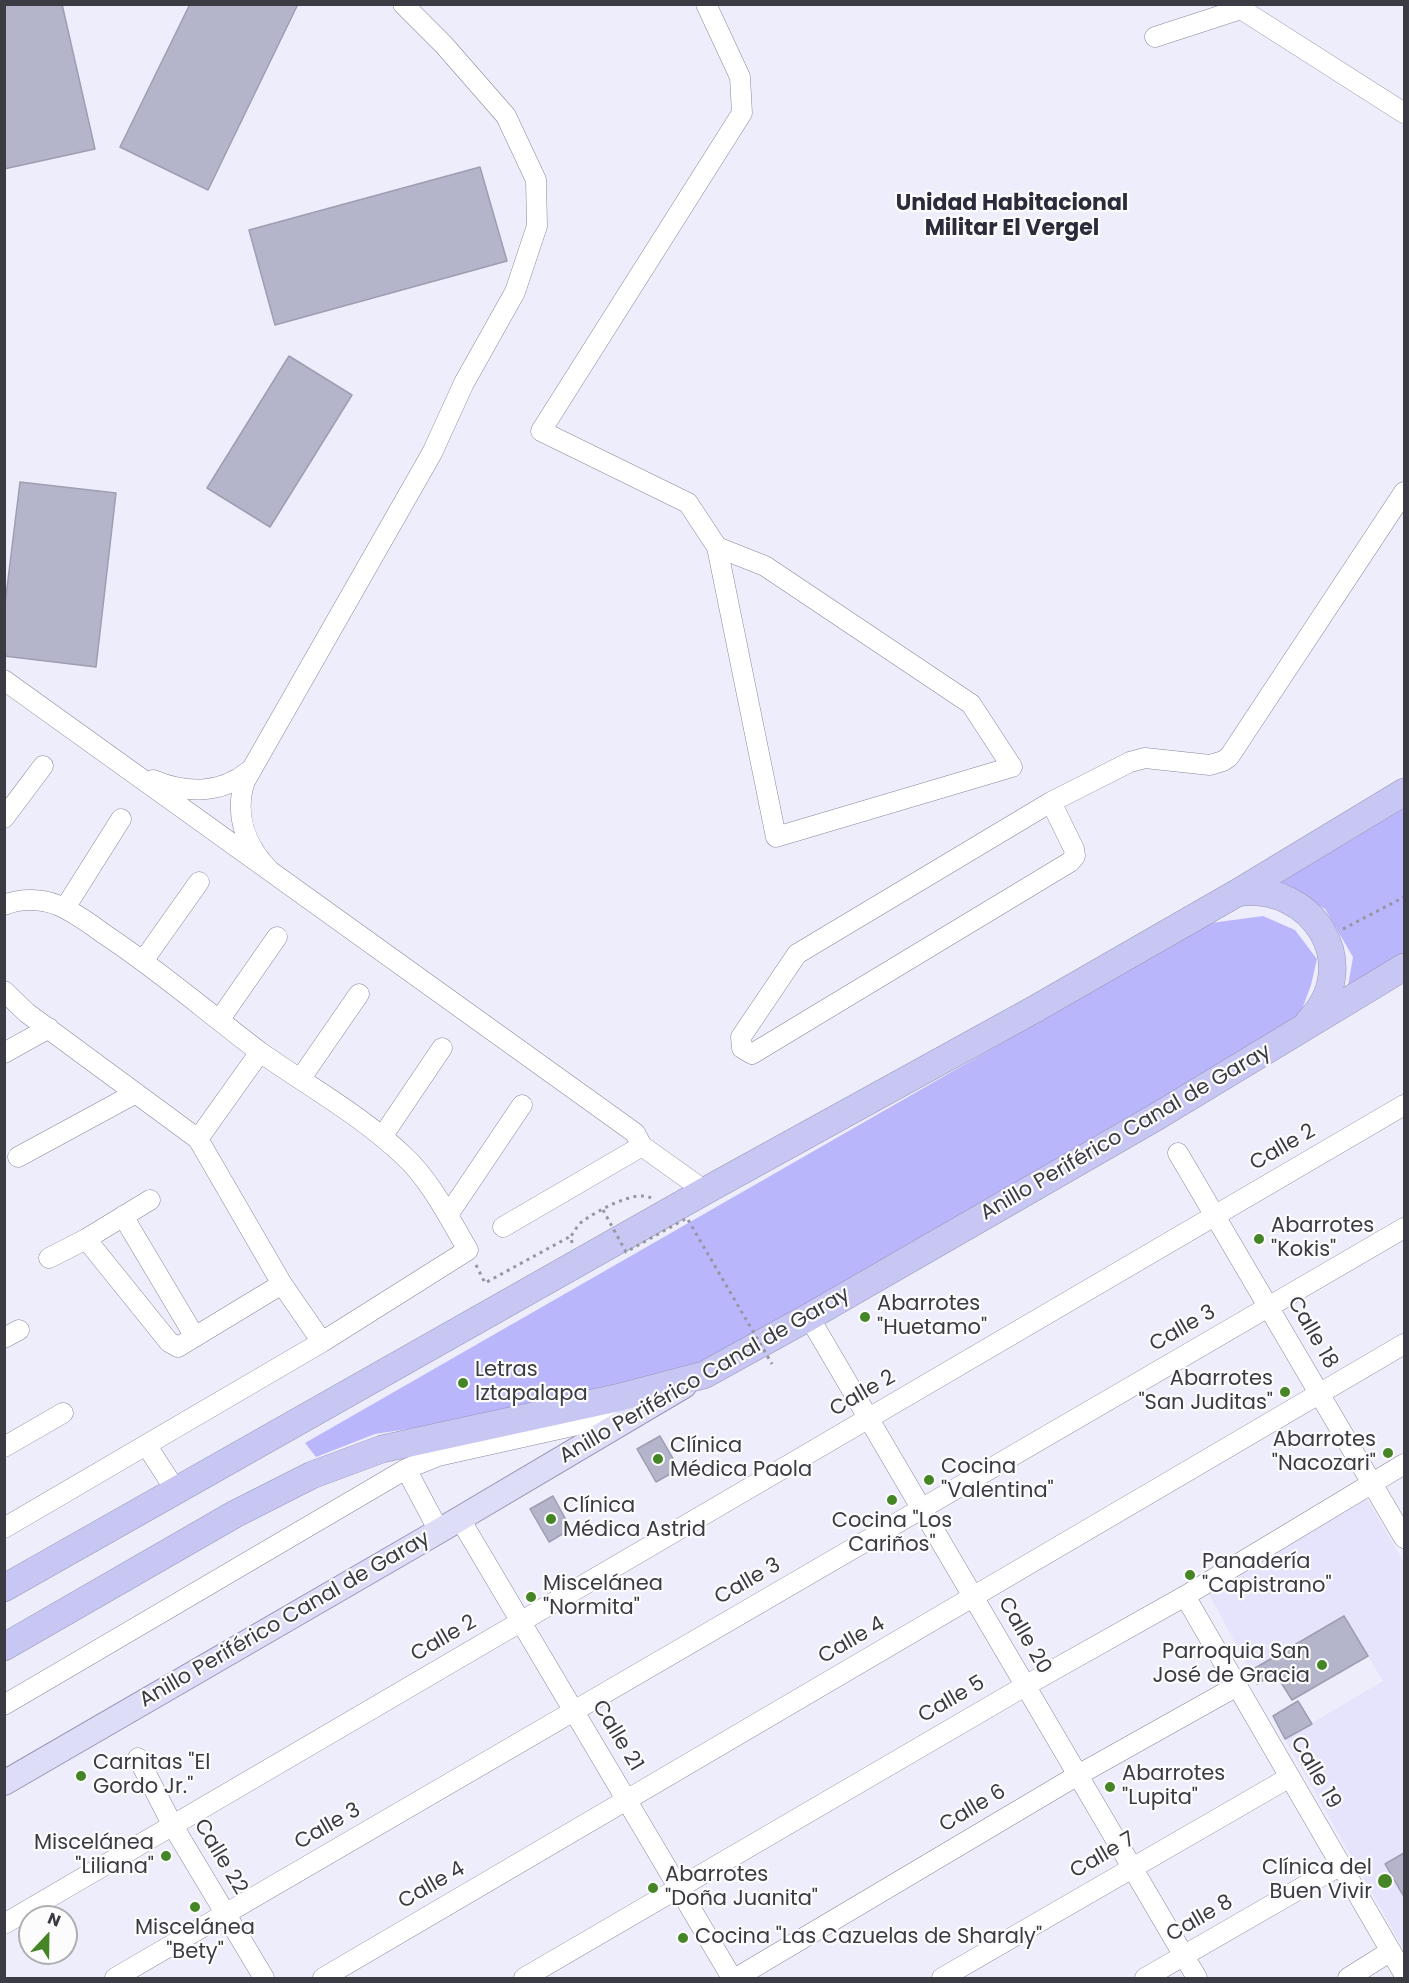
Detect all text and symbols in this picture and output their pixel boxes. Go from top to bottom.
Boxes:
district label: Unidad Habitacional Militar El Vergel [896,191,1128,242]
street label: Anillo Periférico Canal de Garay [976,1039,1276,1227]
street label: Calle 2 [1246,1119,1320,1177]
place label: Abarrotes "Kokis" [1271,1214,1374,1264]
marker: Abarrotes "Kokis" [1252,1232,1266,1246]
street label: Anillo Periférico Canal de Garay [555,1282,855,1470]
place label: Abarrotes "Huetamo" [877,1292,987,1342]
street label: Calle 18 [1281,1292,1343,1374]
street label: Calle 3 [1146,1300,1220,1358]
marker: Abarrotes "Huetamo" [858,1310,872,1324]
place label: Letras Iztapalapa [475,1358,588,1408]
street label: Calle 2 [826,1365,900,1423]
place label: Abarrotes "San Juditas" [1138,1367,1273,1417]
marker: Letras Iztapalapa [456,1376,470,1390]
marker: Abarrotes "San Juditas" [1278,1385,1292,1399]
place label: Abarrotes "Nacozari" [1272,1428,1376,1478]
place label: Clínica Médica Paola [670,1434,812,1484]
marker: Abarrotes "Nacozari" [1381,1446,1395,1460]
marker: Clínica Médica Paola [651,1452,665,1466]
place label: Cocina "Valentina" [941,1455,1054,1505]
marker: Cocina "Valentina" [922,1473,936,1487]
marker: Cocina "Los Cariños" [885,1493,899,1507]
place label: Clínica Médica Astrid [563,1494,706,1544]
place label: Cocina "Los Cariños" [832,1509,952,1559]
marker: Clínica Médica Astrid [544,1512,558,1526]
street label: Anillo Periférico Canal de Garay [135,1526,435,1714]
place label: Panadería "Capistrano" [1202,1550,1332,1600]
street label: Calle 3 [711,1553,785,1611]
marker: Panadería "Capistrano" [1183,1568,1197,1582]
place label: Miscelánea "Normita" [543,1572,663,1622]
marker: Miscelánea "Normita" [524,1590,538,1604]
street label: Calle 20 [992,1593,1056,1679]
street label: Calle 2 [407,1610,481,1668]
street label: Calle 4 [814,1612,890,1670]
place label: Parroquia San José de Gracia [1153,1640,1310,1690]
marker: Parroquia San José de Gracia [1315,1658,1329,1672]
street label: Calle 5 [914,1671,990,1729]
street label: Calle 21 [586,1696,648,1776]
street label: Calle 19 [1284,1732,1346,1814]
place label: Carnitas "El Gordo Jr." [93,1751,210,1801]
place label: Abarrotes "Lupita" [1122,1762,1225,1812]
marker: Carnitas "El Gordo Jr." [74,1769,88,1783]
street label: Calle 6 [935,1779,1011,1839]
marker: Abarrotes "Lupita" [1103,1780,1117,1794]
street label: Calle 3 [291,1798,365,1856]
street label: Calle 22 [188,1815,252,1899]
street label: Calle 7 [1066,1827,1140,1885]
place label: Miscelánea "Liliana" [34,1831,154,1881]
marker: Miscelánea "Liliana" [159,1849,173,1863]
place label: Clínica del Buen Vivir [1262,1856,1372,1906]
street label: Calle 4 [394,1857,470,1915]
place label: Abarrotes "Doña Juanita" [665,1863,818,1913]
marker: Clínica del Buen Vivir [1376,1872,1394,1890]
marker: Abarrotes "Doña Juanita" [646,1881,660,1895]
street label: Calle 8 [1162,1890,1238,1948]
marker: Miscelánea "Bety" [188,1900,202,1914]
north arrow [18,1905,78,1965]
text: N [44,1907,64,1933]
place label: Miscelánea "Bety" [135,1916,255,1966]
place label: Cocina "Las Cazuelas de Sharaly" [695,1925,1042,1951]
marker: Cocina "Las Cazuelas de Sharaly" [676,1931,690,1945]

